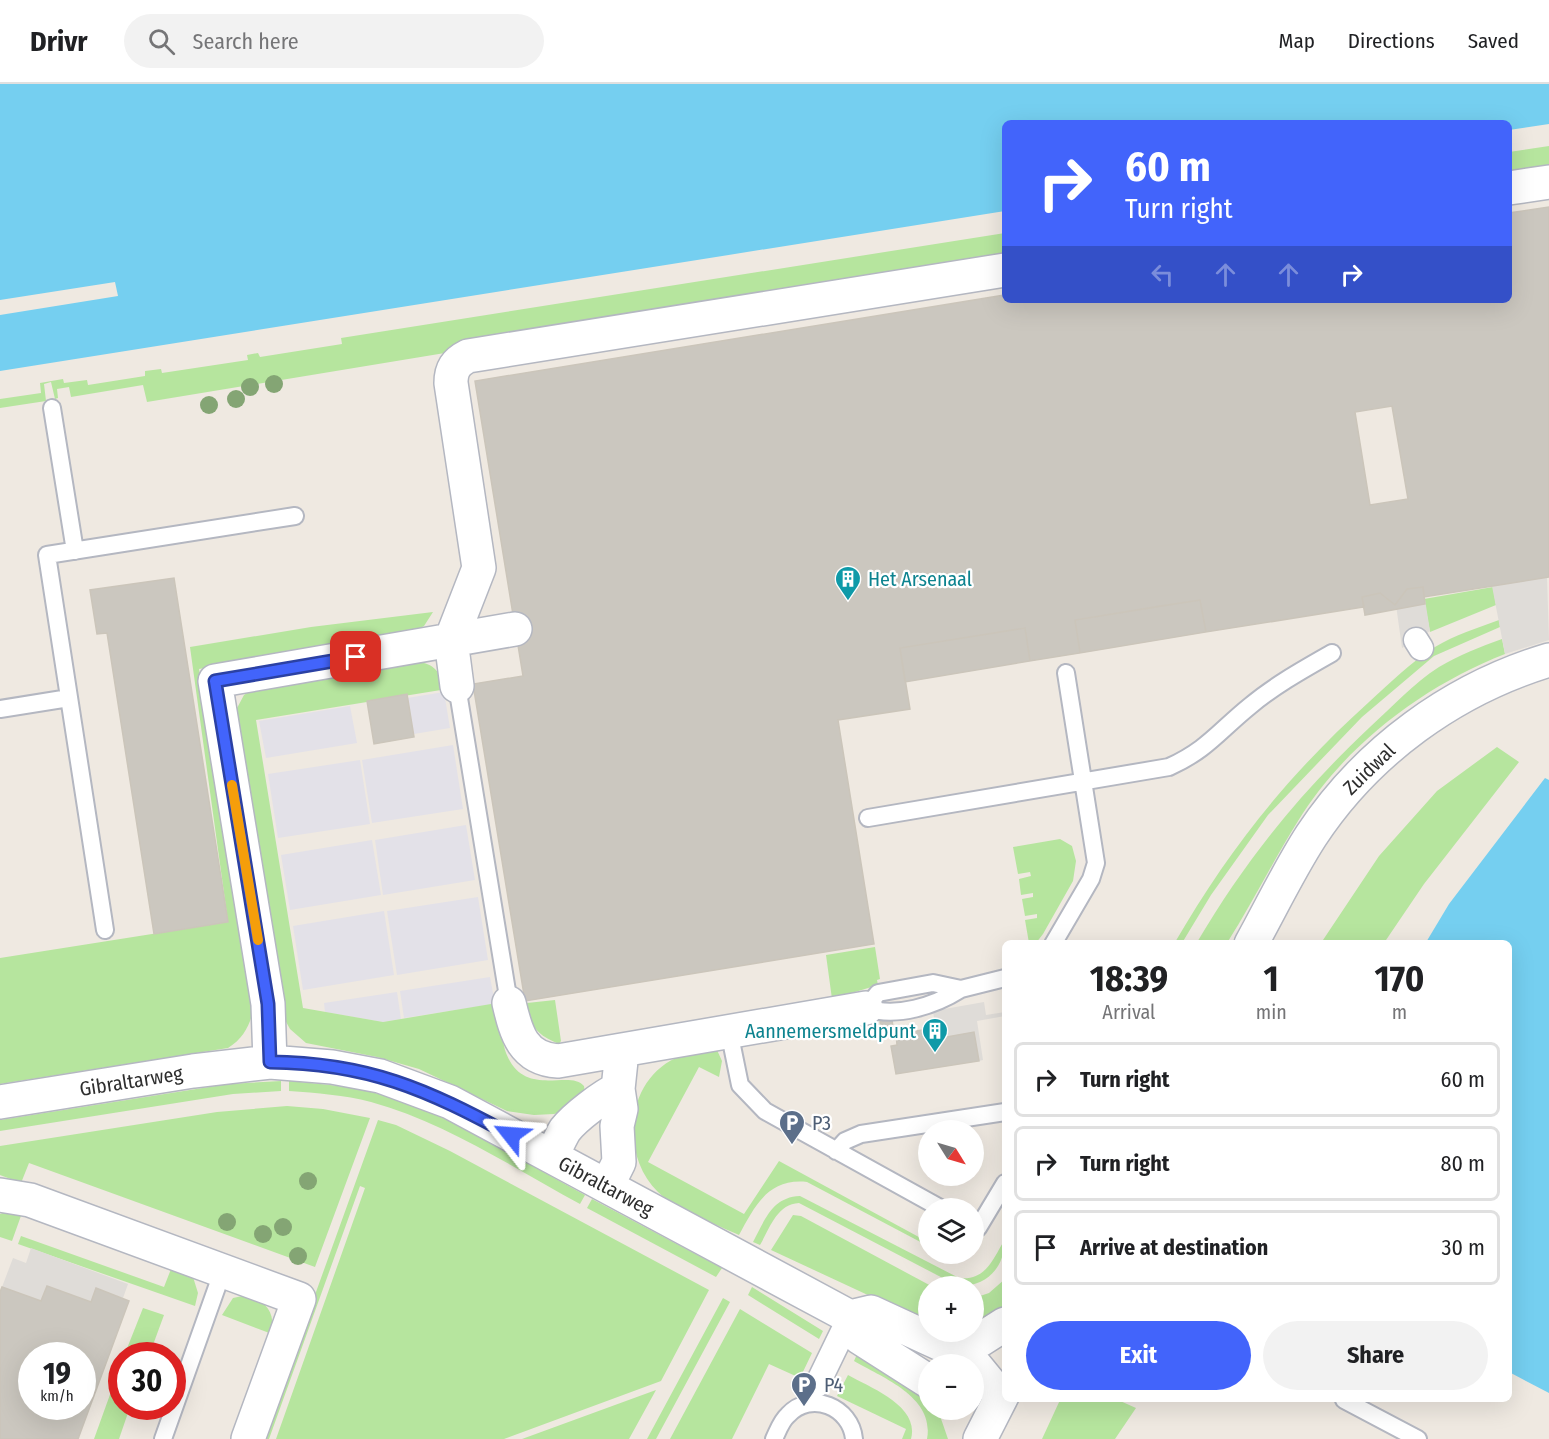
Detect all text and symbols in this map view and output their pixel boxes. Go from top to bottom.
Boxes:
search box [124,14,544,68]
text: Drivr [30,25,88,58]
icon: search [145,25,178,58]
text: Search here [193,28,299,55]
text: Map [1278,28,1315,54]
text: Directions [1348,28,1435,54]
text: Saved [1468,28,1519,54]
text: 60 m [1125,142,1211,192]
icon: right [1026,144,1104,222]
text: Turn right [1125,193,1233,225]
icon: left [1146,258,1179,291]
icon: ahead [1209,258,1242,291]
icon: ahead [1272,258,1305,291]
icon: right [1335,258,1368,291]
building icon: Het Arsenaal [833,564,863,602]
place label: Het Arsenaal [868,567,972,591]
pin [330,631,381,682]
icon: arrive [339,640,372,673]
street label: Zuidwal [1338,738,1400,800]
text: 18:39 [1090,957,1168,1001]
text: 1 [1264,957,1279,1001]
text: 170 [1374,957,1424,1001]
text: Arrival [1102,1000,1155,1024]
text: min [1256,1000,1287,1024]
text: m [1392,1000,1407,1024]
building icon: Aannemersmeldpunt [920,1016,950,1054]
place label: Aannemersmeldpunt [745,1019,916,1043]
street label: Gibraltarweg [78,1061,185,1101]
icon: right [1029,1063,1062,1096]
text: Turn right [1080,1066,1169,1093]
text: 60 m [1441,1066,1485,1093]
position arrow [479,1103,543,1167]
parking icon: P3 [777,1108,807,1146]
place label: P3 [812,1111,831,1135]
north arrow [918,1120,984,1186]
map controls [918,1120,984,1420]
icon: right [1029,1147,1062,1180]
text: Turn right [1080,1150,1169,1177]
text: 80 m [1440,1150,1485,1177]
street label: Gibraltarweg [554,1151,658,1221]
button: layers [918,1198,984,1264]
icon: arrive [1029,1231,1062,1264]
text: Arrive at destination [1080,1234,1268,1261]
text: 30 m [1442,1234,1485,1261]
button: + [918,1276,984,1342]
button: Exit [1026,1321,1251,1390]
button: Share [1263,1321,1488,1390]
speed limit sign: 30 [108,1342,186,1420]
button: − [918,1354,984,1420]
text: 19 [43,1356,71,1392]
parking icon: P4 [789,1370,819,1408]
place label: P4 [824,1373,844,1397]
text: km/h [40,1387,74,1405]

